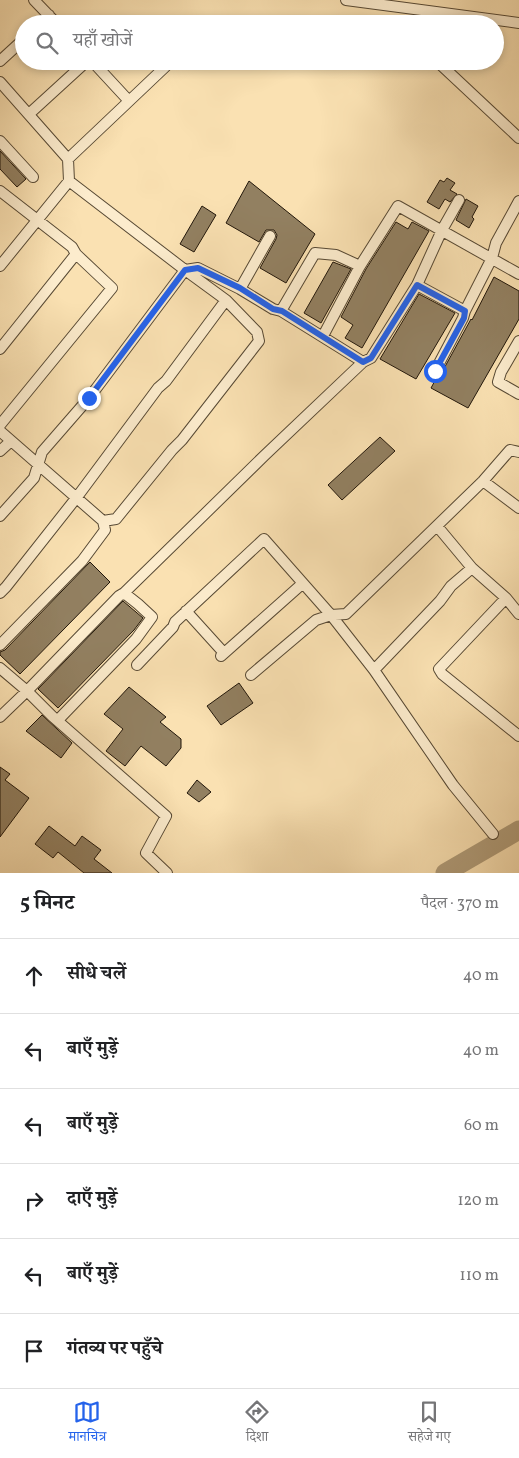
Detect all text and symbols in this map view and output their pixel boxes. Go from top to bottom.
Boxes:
search box [15,15,504,70]
text: यहाँ खोजें [73,28,132,54]
icon: search [33,29,61,57]
route start [424,360,447,383]
route end [78,387,101,410]
text: 5 मिनट [20,889,74,918]
text: पैदल · 370 m [421,893,499,915]
text: सीधे चलें [67,961,126,987]
icon: ahead [20,962,48,990]
text: 40 m [463,965,499,987]
text: बाएँ मुड़ें [67,1036,118,1062]
icon: left [20,1037,48,1065]
text: 40 m [463,1040,499,1062]
text: बाएँ मुड़ें [67,1111,118,1137]
icon: left [20,1112,48,1140]
text: 60 m [464,1115,499,1137]
text: दाएँ मुड़ें [67,1186,117,1212]
icon: right [20,1187,48,1215]
text: 120 m [457,1190,499,1212]
text: बाएँ मुड़ें [67,1261,118,1287]
icon: left [20,1262,48,1290]
text: 110 m [460,1265,499,1287]
text: गंतव्य पर पहुँचे [67,1336,162,1362]
icon: arrive [20,1337,48,1365]
tab: मानचित्र [68,1398,106,1450]
tab: दिशा [243,1398,271,1450]
tab: सहेजे गए [408,1398,451,1450]

